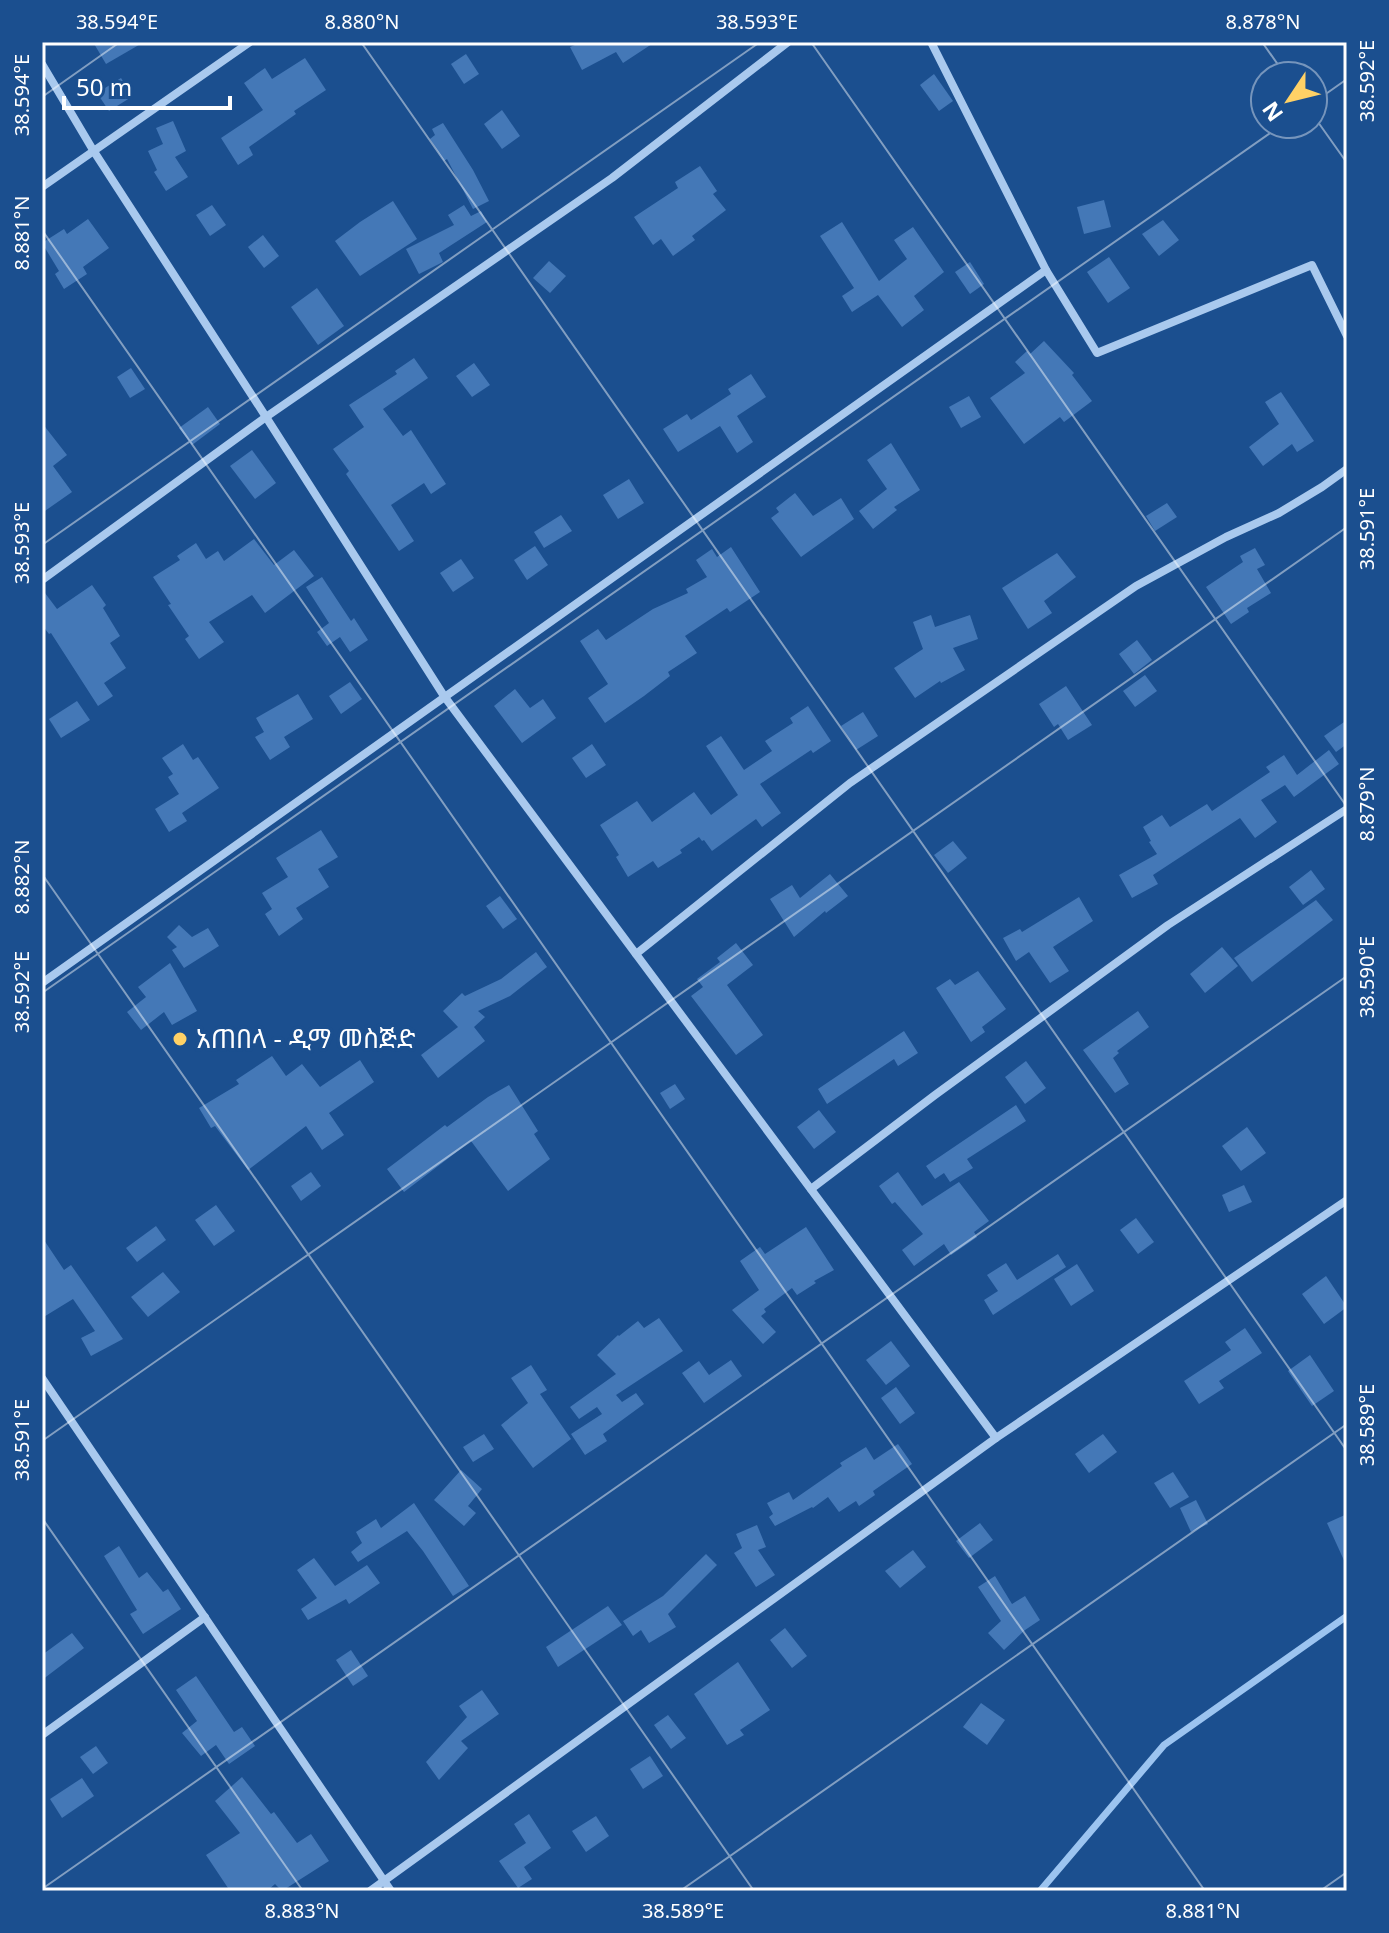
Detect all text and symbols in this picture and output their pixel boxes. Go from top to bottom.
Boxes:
text: 38.594°E [76,8,158,35]
text: 8.880°N [325,8,399,35]
text: 38.593°E [716,8,798,35]
text: 8.878°N [1226,8,1300,35]
text: 38.592°E [1353,40,1380,122]
text: 38.594°E [8,54,35,136]
scale bar [64,60,230,110]
north arrow [1249,60,1329,140]
text: 50 m [76,70,132,103]
text: N [1254,96,1289,128]
text: 8.881°N [8,196,35,270]
text: 38.591°E [1353,488,1380,570]
text: 38.593°E [8,502,35,584]
text: 8.879°N [1353,767,1380,841]
text: 8.882°N [8,840,35,914]
text: 38.590°E [1353,936,1380,1018]
text: 38.592°E [8,951,35,1033]
place label: አጠበላ - ዲማ መስጅድ [196,1020,416,1056]
marker: አጠበላ - ዲማ መስጅድ [171,1030,189,1048]
text: 38.589°E [1353,1384,1380,1466]
text: 38.591°E [8,1399,35,1481]
text: 8.883°N [265,1897,339,1924]
text: 38.589°E [642,1897,724,1924]
text: 8.881°N [1166,1897,1240,1924]

